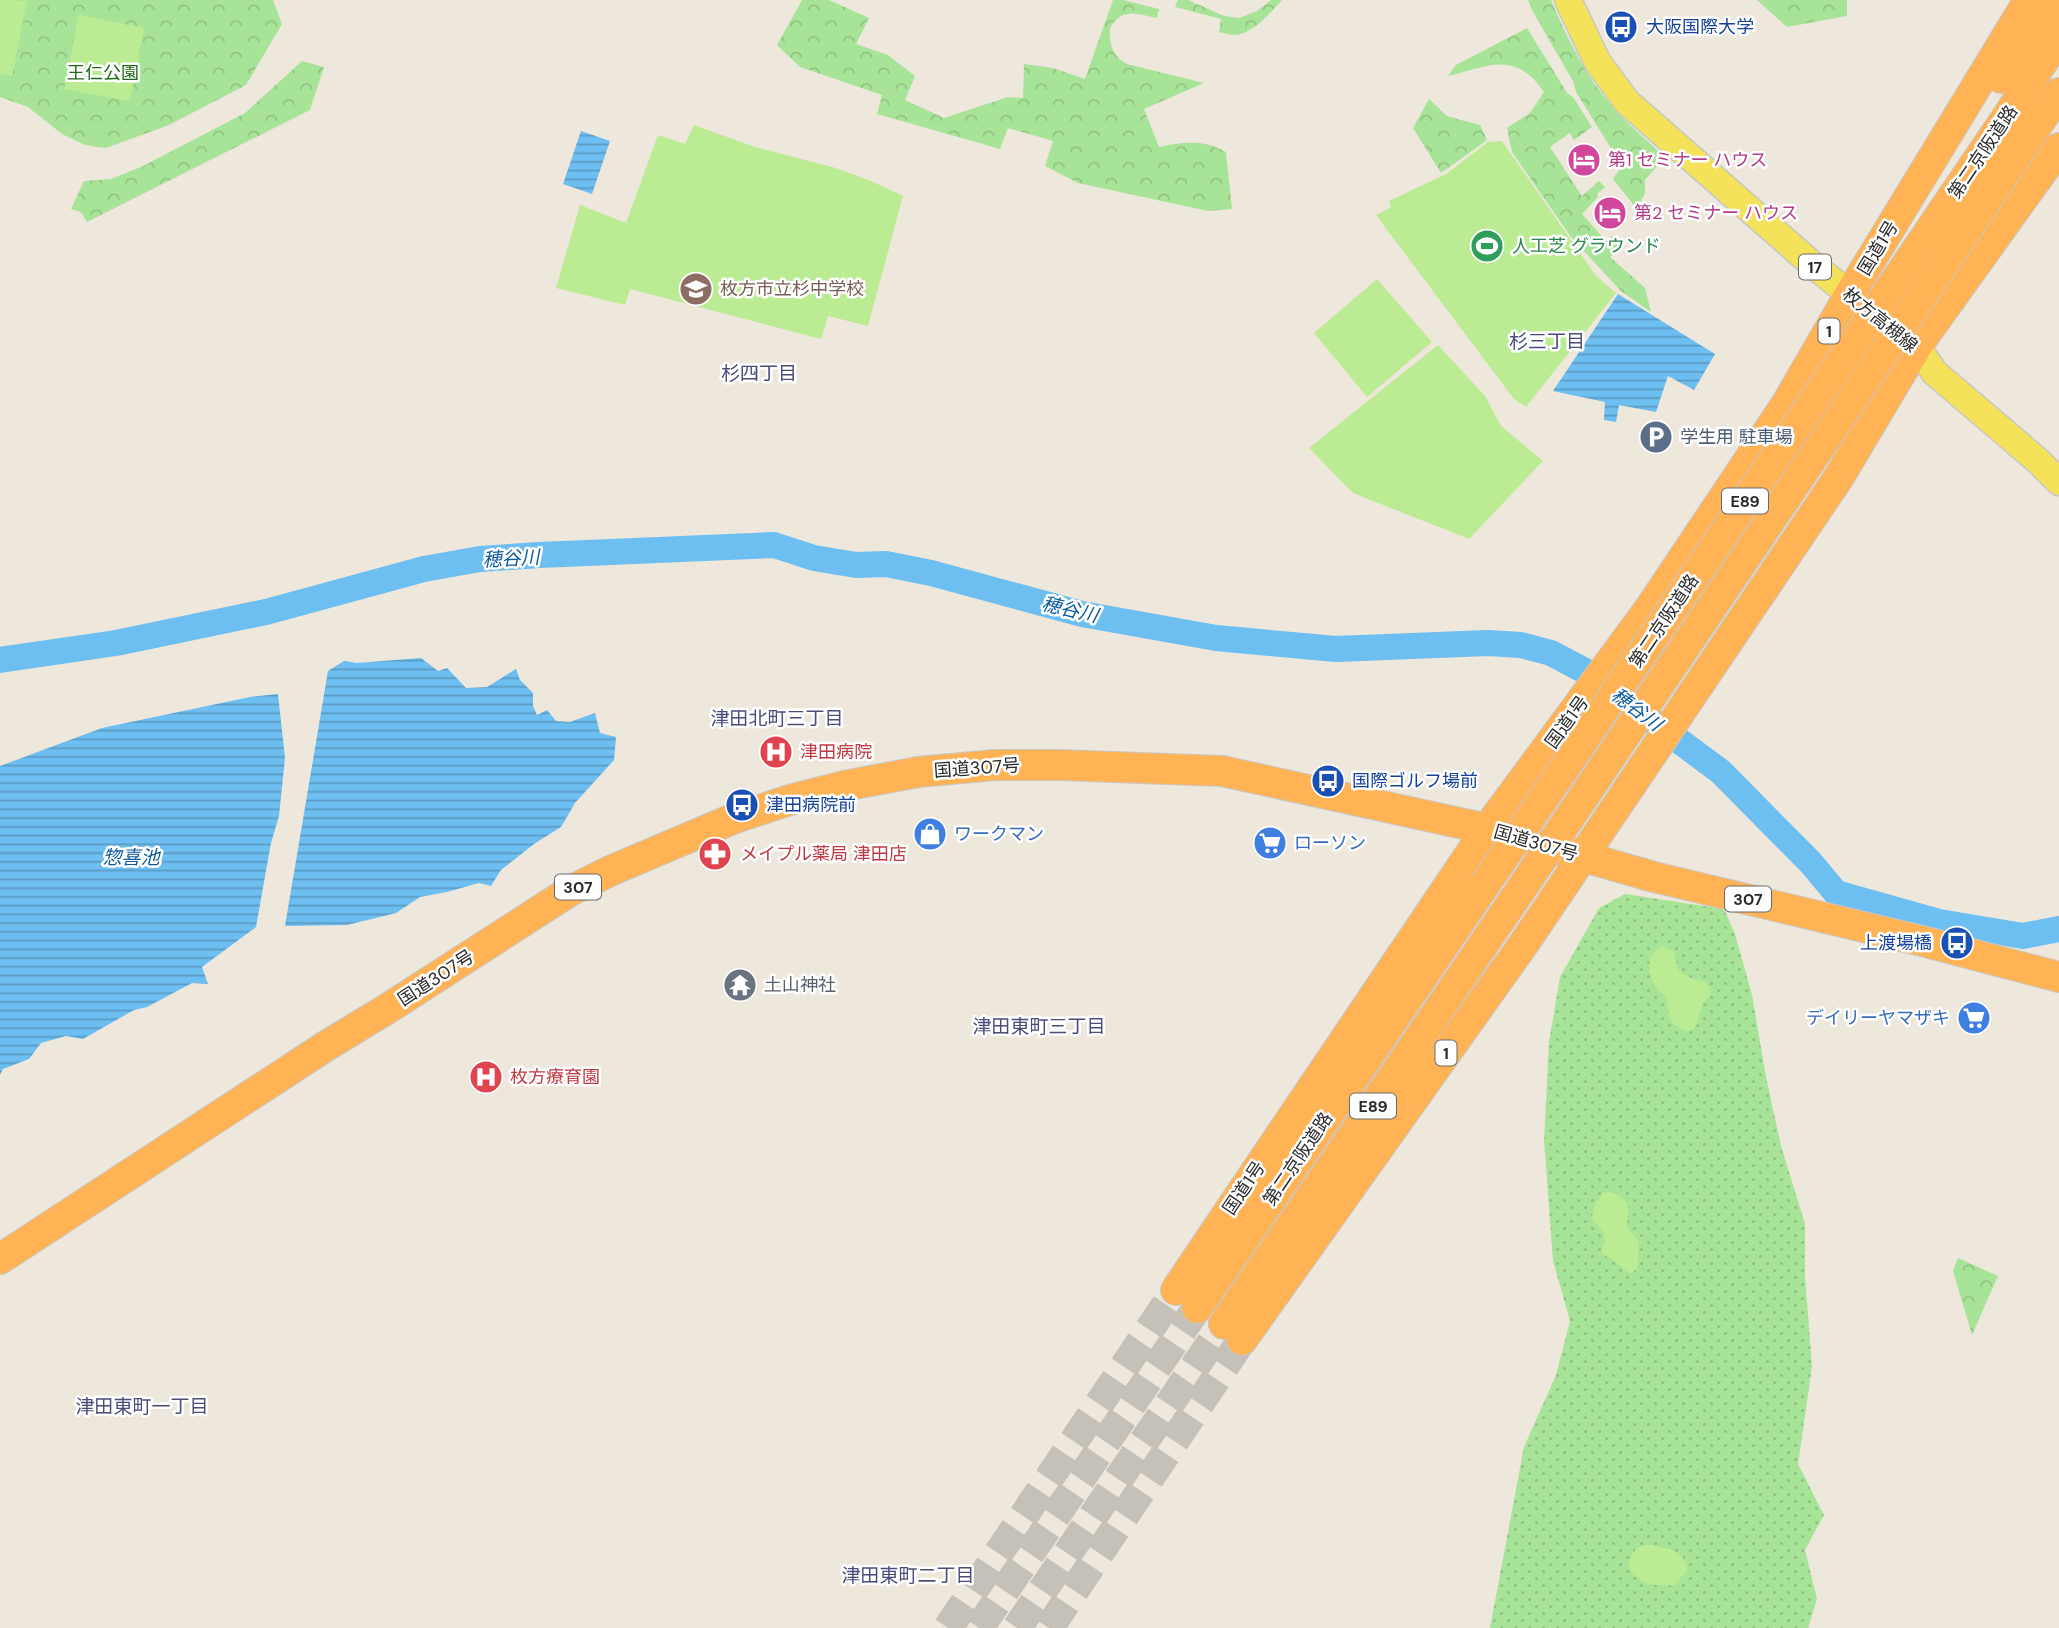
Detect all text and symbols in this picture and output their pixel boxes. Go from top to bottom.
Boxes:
bus stop icon: 大阪国際大学 [1602,8,1640,46]
place label: 大阪国際大学 [1646,15,1754,39]
park label: 王仁公園 [67,61,139,85]
street label: 第二京阪道路 [1943,101,2023,203]
hotel icon: 第1 セミナー ハウス [1565,141,1603,179]
place label: 第1 セミナー ハウス [1608,148,1767,172]
hotel icon: 第2 セミナー ハウス [1591,194,1629,232]
place label: 第2 セミナー ハウス [1634,201,1798,225]
street label: 国道1号 [1852,216,1904,280]
sports icon: 人工芝 グラウンド [1468,227,1506,265]
place label: 人工芝 グラウンド [1512,234,1661,258]
road number: 17 [1799,255,1831,280]
school or university icon: 枚方市立杉中学校 [677,270,715,308]
place label: 枚方市立杉中学校 [720,277,864,301]
street label: 枚方高槻線 [1837,282,1923,358]
road number: 1 [1818,318,1840,344]
district label: 杉三丁目 [1509,329,1585,354]
district label: 杉四丁目 [721,361,797,386]
parking icon: 学生用 駐車場 [1637,418,1675,456]
place label: 学生用 駐車場 [1680,425,1793,449]
road number: E89 [1722,488,1768,514]
water label: 穂谷川 [482,544,542,572]
street label: 第二京阪道路 [1624,570,1704,672]
water label: 穂谷川 [1039,591,1102,629]
water label: 穂谷川 [1606,682,1669,738]
street label: 国道1号 [1540,691,1594,753]
district label: 津田北町三丁目 [710,706,844,731]
hospital icon: 津田病院 [757,733,795,771]
place label: 津田病院 [800,740,872,764]
street label: 国道307号 [933,753,1021,783]
bus stop icon: 国際ゴルフ場前 [1309,762,1347,800]
place label: 国際ゴルフ場前 [1352,769,1478,793]
bus stop icon: 津田病院前 [723,786,761,824]
place label: 津田病院前 [766,793,856,817]
shop icon: ワークマン [911,815,949,853]
street label: 国道307号 [1491,820,1581,866]
place label: ワークマン [954,822,1044,846]
supermarket icon: ローソン [1251,824,1289,862]
place label: ローソン [1294,831,1366,855]
pharmacy icon: メイプル薬局 津田店 [696,835,734,873]
place label: メイプル薬局 津田店 [740,842,907,866]
water label: 惣喜池 [102,845,161,870]
road number: 307 [555,874,601,900]
road number: 307 [1725,886,1771,911]
bus stop icon: 上渡場橋 [1938,924,1976,962]
place label: 上渡場橋 [1860,931,1932,955]
street label: 国道307号 [393,944,479,1012]
temple icon: 土山神社 [721,966,759,1004]
place label: 土山神社 [764,973,836,997]
supermarket icon: デイリーヤマザキ [1955,999,1993,1037]
place label: デイリーヤマザキ [1806,1006,1950,1030]
district label: 津田東町三丁目 [972,1014,1106,1039]
road number: 1 [1436,1040,1456,1065]
hospital icon: 枚方療育園 [467,1058,505,1096]
place label: 枚方療育園 [510,1065,600,1089]
road number: E89 [1350,1094,1396,1118]
street label: 第二京阪道路 [1258,1108,1338,1210]
street label: 国道1号 [1217,1157,1271,1219]
district label: 津田東町一丁目 [75,1394,209,1419]
district label: 津田東町二丁目 [841,1563,975,1588]

